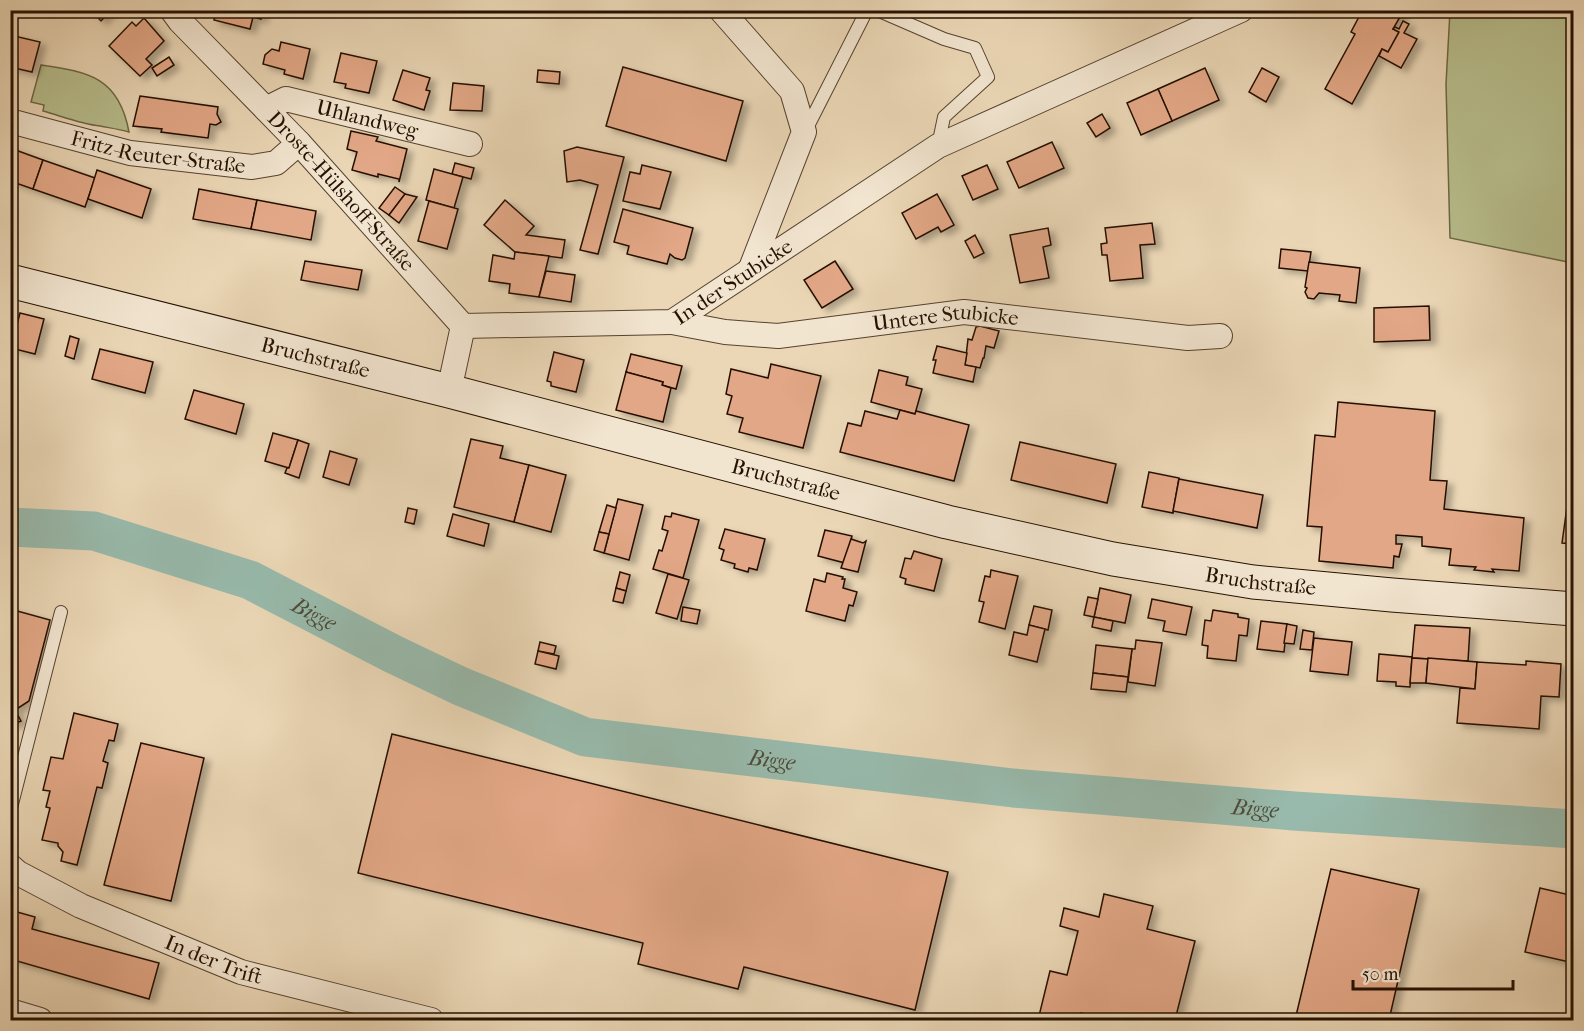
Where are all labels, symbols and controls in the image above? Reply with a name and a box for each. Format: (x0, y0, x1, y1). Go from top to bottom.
street label: Uhlandweg (314, 95, 421, 143)
street label: Droste-Hülshoff-Straße (263, 106, 420, 276)
street label: Fritz-Reuter-Straße (68, 126, 247, 178)
street label: In der Stubicke (669, 234, 797, 330)
street label: Untere Stubicke (871, 300, 1020, 336)
street label: Bruchstraße (259, 332, 372, 383)
street label: Bruchstraße (729, 454, 843, 505)
street label: Bruchstraße (1204, 562, 1317, 600)
water label: Bigge (286, 591, 342, 637)
water label: Bigge (746, 744, 798, 776)
water label: Bigge (1230, 794, 1281, 824)
street label: In der Trift (161, 930, 265, 989)
scale bar (1353, 953, 1514, 991)
text: 50 m (1362, 964, 1399, 985)

